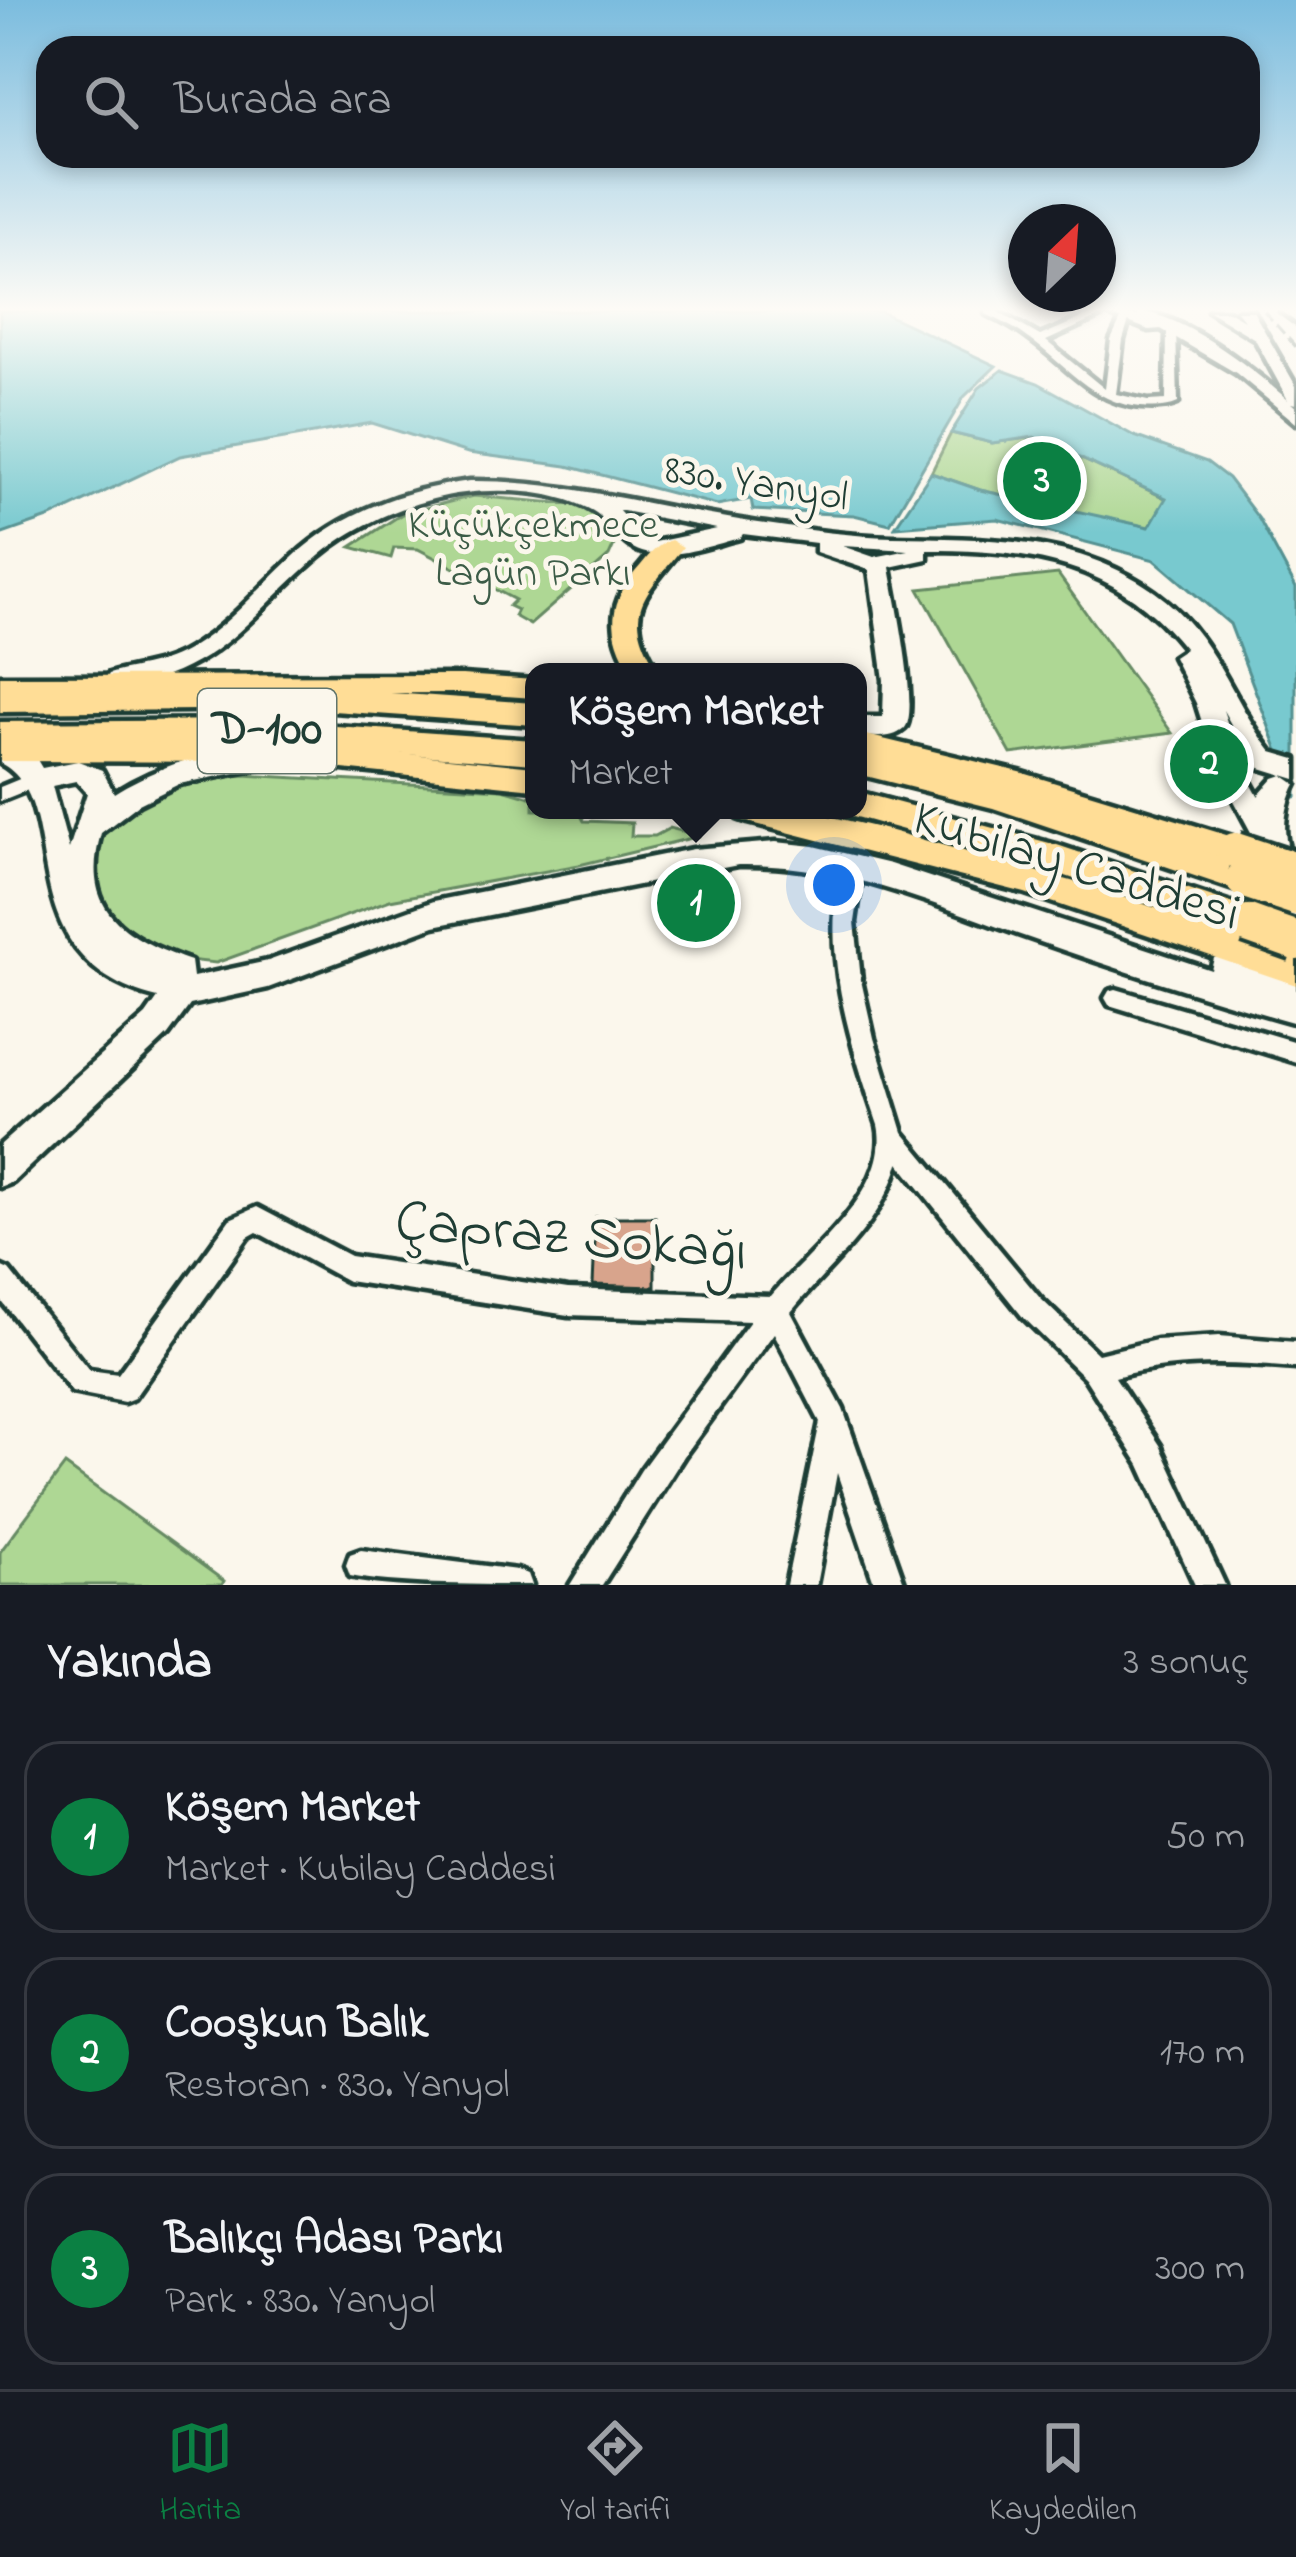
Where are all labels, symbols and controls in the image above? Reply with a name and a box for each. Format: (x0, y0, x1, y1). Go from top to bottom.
search box (36, 36, 1260, 168)
icon: search (78, 69, 144, 135)
text: Burada ara (174, 69, 392, 135)
north arrow (1008, 204, 1116, 312)
pin: 3 (1003, 436, 1081, 526)
street label: 830. Yanyol (660, 440, 852, 530)
park label: Küçükçekmece Lagün Parkı (408, 496, 658, 605)
popup (525, 663, 867, 819)
text: Köşem Market (568, 680, 824, 746)
road number: D-100 (198, 689, 336, 773)
pin: 2 (1170, 719, 1248, 809)
text: Market (568, 746, 673, 803)
street label: Kubilay Caddesi (903, 783, 1249, 953)
your location (804, 855, 864, 915)
pin: 1 (657, 858, 735, 948)
street label: Çapraz Sokağı (391, 1180, 751, 1298)
text: Yakında (48, 1626, 212, 1701)
text: 3 sonuç (1123, 1635, 1248, 1692)
text: Köşem Market (165, 1776, 420, 1842)
text: 1 (84, 1809, 96, 1866)
text: 50 m (1166, 1809, 1245, 1866)
text: Market · Kubilay Caddesi (165, 1842, 556, 1899)
text: Cooşkun Balık (165, 1992, 428, 2058)
text: 2 (80, 2025, 100, 2082)
text: 170 m (1160, 2025, 1245, 2082)
text: Restoran · 830. Yanyol (165, 2058, 509, 2115)
text: Balıkçı Adası Parkı (165, 2208, 503, 2274)
text: 3 (82, 2241, 98, 2298)
text: 300 m (1155, 2241, 1245, 2298)
text: Park · 830. Yanyol (165, 2274, 435, 2331)
tab: Harita (159, 2415, 241, 2535)
tab: Yol tarifi (560, 2415, 670, 2535)
tab: Kaydedilen (989, 2415, 1137, 2535)

